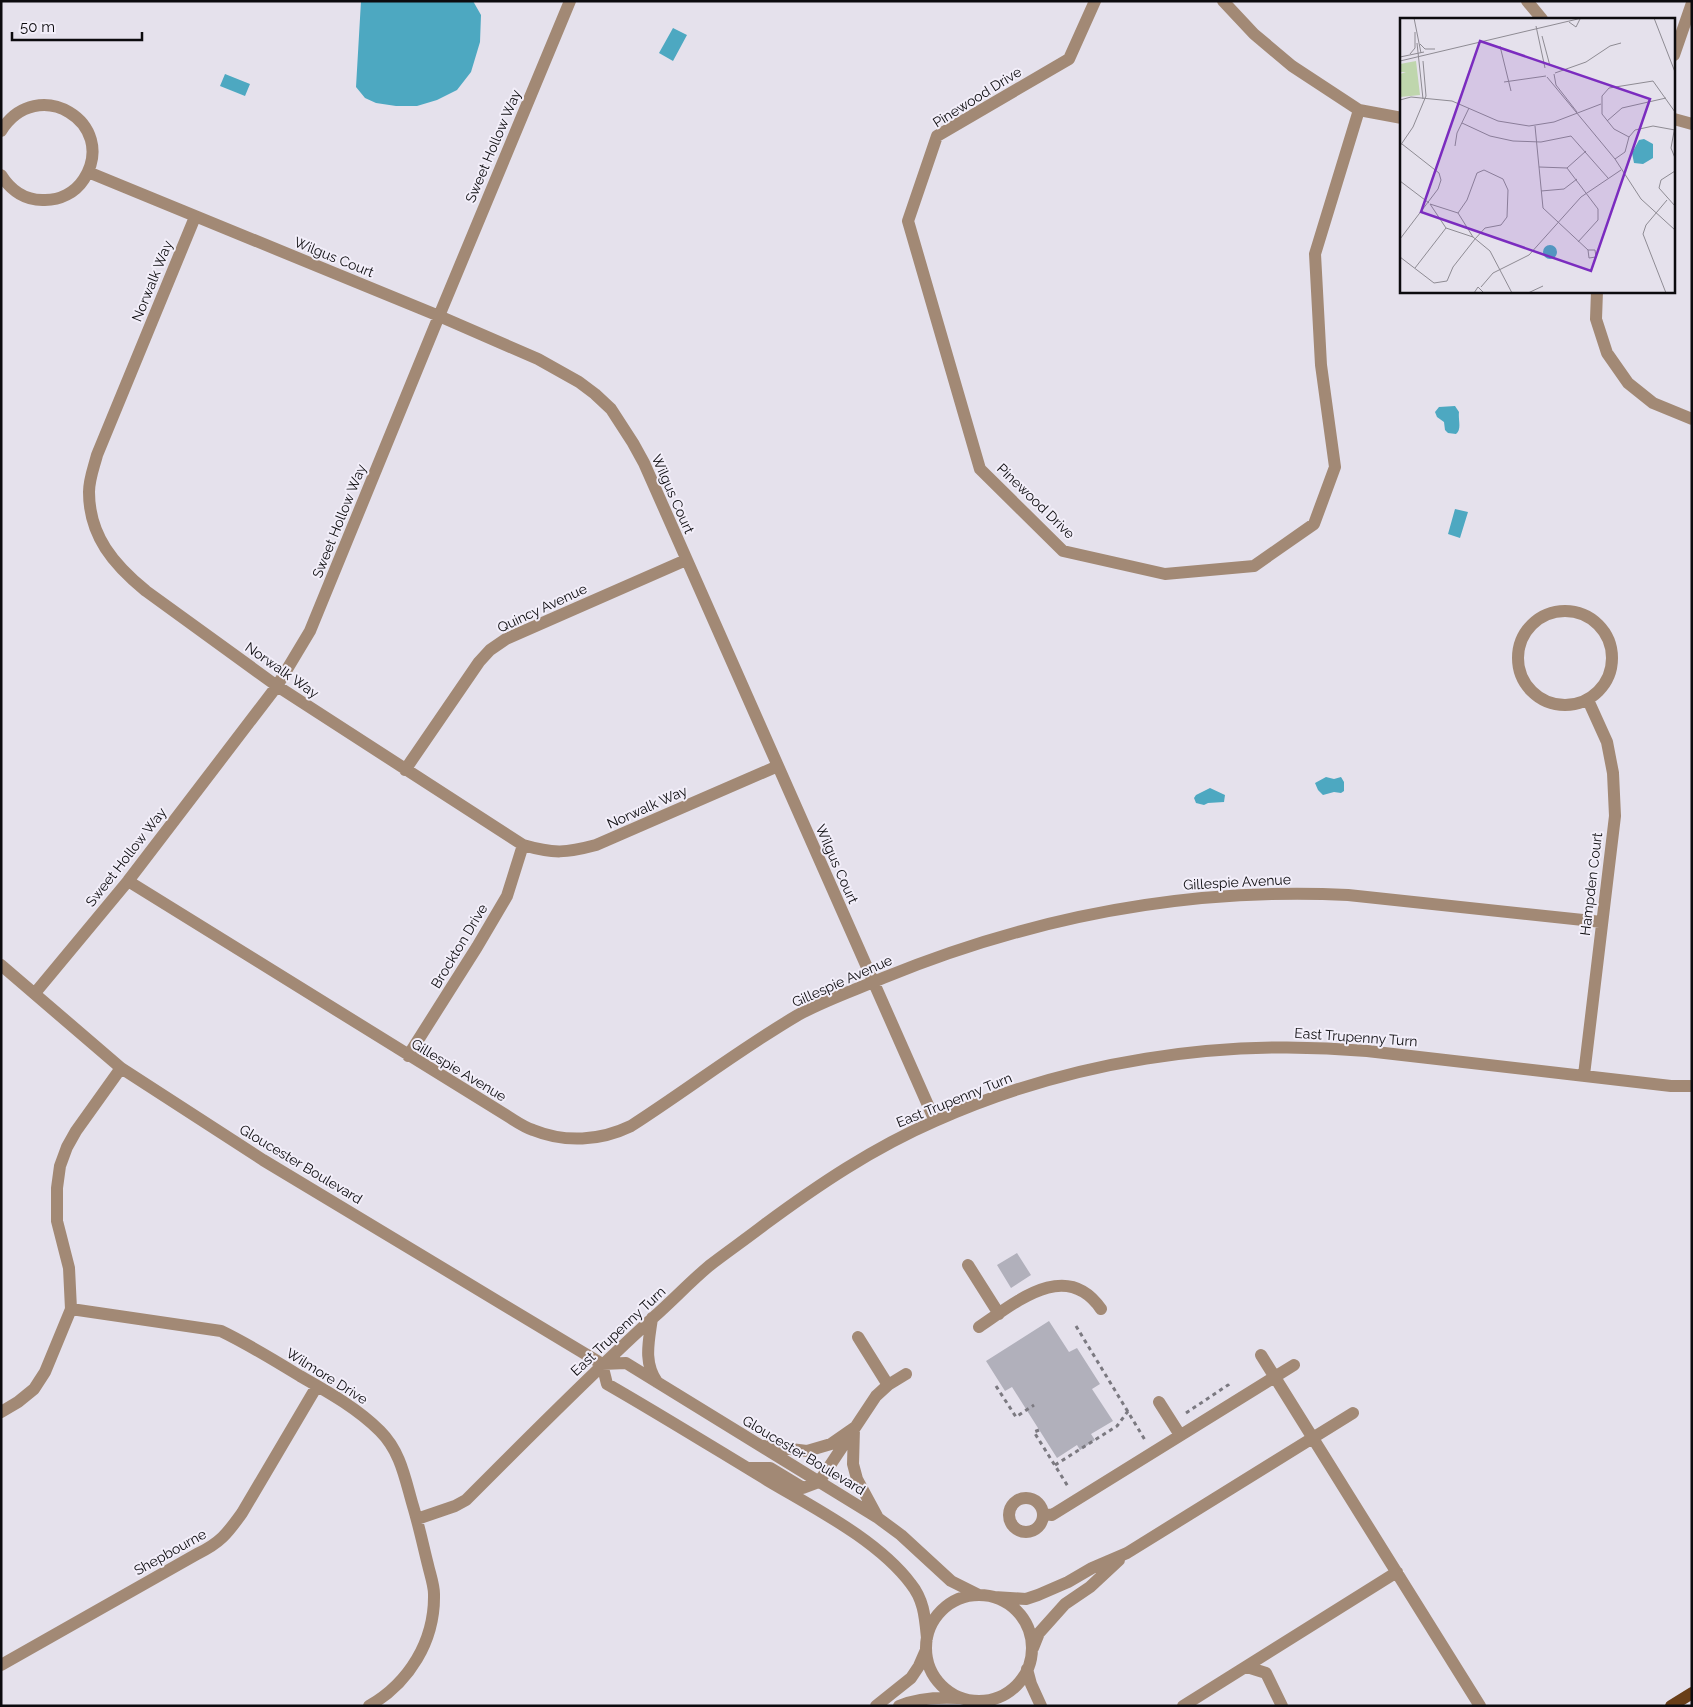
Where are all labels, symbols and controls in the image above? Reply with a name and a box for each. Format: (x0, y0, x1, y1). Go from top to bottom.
scale bar (12, 10, 142, 42)
text: 50 m (20, 18, 55, 36)
inset map (1400, 18, 1676, 292)
street label: Pinewood Drive (930, 63, 1024, 131)
street label: Sweet Hollow Way (462, 87, 524, 205)
street label: Wilgus Court (292, 234, 377, 280)
street label: Norwalk Way (128, 238, 176, 324)
street label: Wilgus Court (648, 452, 698, 536)
street label: Pinewood Drive (994, 460, 1078, 542)
street label: Sweet Hollow Way (309, 461, 369, 580)
street label: Quincy Avenue (495, 580, 589, 636)
street label: Norwalk Way (242, 639, 322, 701)
street label: Norwalk Way (604, 782, 690, 832)
street label: Sweet Hollow Way (82, 804, 170, 910)
street label: Wilgus Court (812, 822, 862, 906)
street label: Hampden Court (1577, 831, 1605, 937)
street label: Gillespie Avenue (1183, 871, 1291, 893)
street label: Brockton Drive (428, 901, 490, 991)
street label: Gillespie Avenue (789, 952, 895, 1010)
street label: East Trupenny Turn (1294, 1025, 1418, 1049)
street label: Gillespie Avenue (409, 1035, 509, 1105)
street label: East Trupenny Turn (894, 1069, 1014, 1131)
street label: Gloucester Boulevard (237, 1121, 365, 1207)
street label: East Trupenny Turn (567, 1283, 669, 1379)
street label: Wilmore Drive (283, 1345, 371, 1407)
street label: Gloucester Boulevard (740, 1412, 868, 1498)
street label: Shepbourne (131, 1526, 209, 1578)

